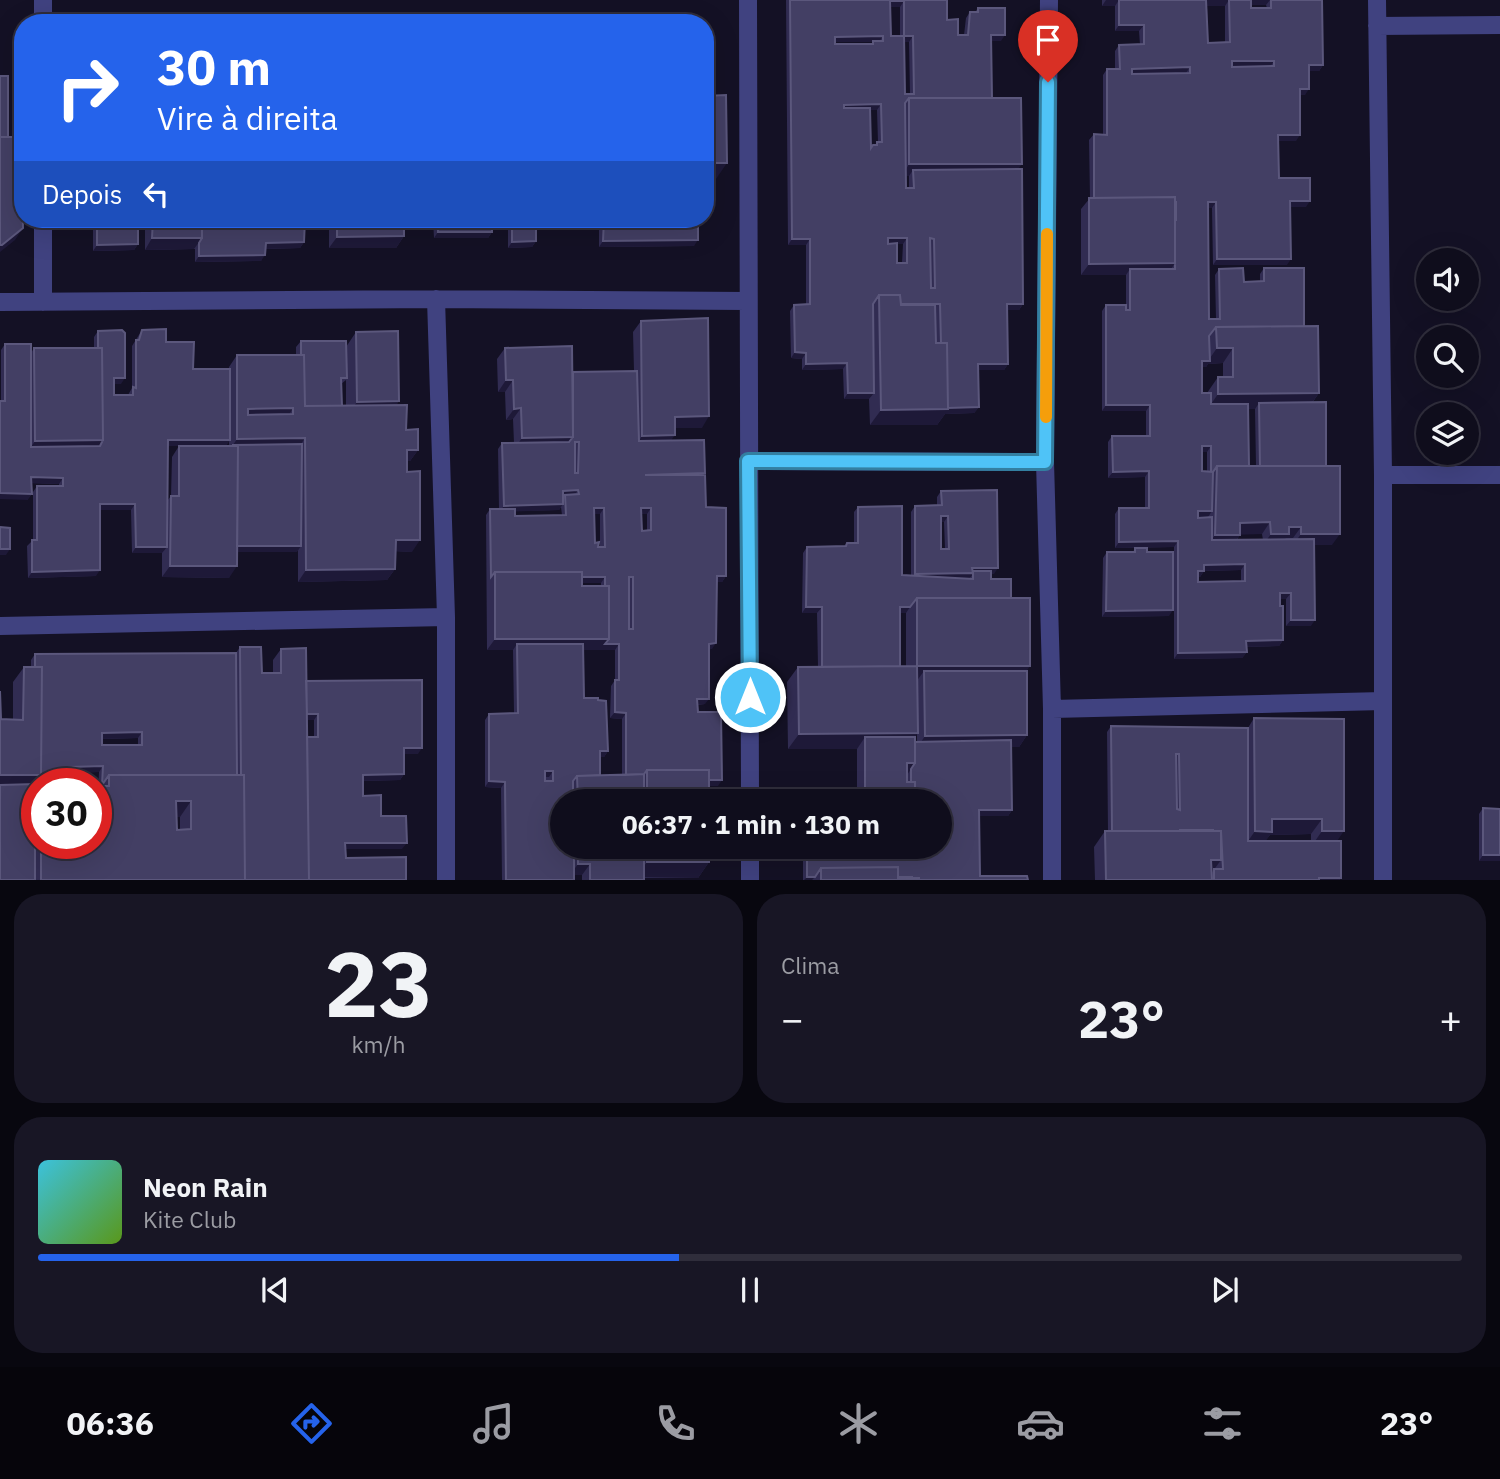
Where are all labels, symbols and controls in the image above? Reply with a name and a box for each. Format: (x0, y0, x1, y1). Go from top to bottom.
pin (1018, 10, 1078, 82)
icon: arrive (1029, 21, 1067, 59)
text: 30 m (157, 35, 271, 98)
icon: right (42, 42, 133, 133)
text: Vire à direita (157, 97, 338, 139)
icon: left (137, 175, 175, 213)
text: Depois (42, 177, 123, 211)
map controls (1416, 248, 1479, 465)
button: sound (1416, 248, 1479, 311)
button: search (1416, 325, 1479, 388)
button: layers (1416, 402, 1479, 465)
position arrow (713, 660, 787, 734)
speed limit sign: 30 (21, 768, 112, 859)
text: 06:37 · 1 min · 130 m (622, 807, 880, 841)
text: 23 (324, 924, 433, 1042)
text: Clima (781, 950, 840, 980)
text: 23° (1078, 985, 1165, 1052)
text: − (781, 994, 804, 1043)
text: + (1439, 994, 1462, 1043)
text: km/h (351, 1029, 406, 1059)
text: Neon Rain (143, 1170, 268, 1204)
text: Kite Club (143, 1204, 236, 1234)
icon: previous (256, 1271, 294, 1309)
icon: pause (731, 1271, 769, 1309)
icon: next (1206, 1271, 1244, 1309)
icon: directions (287, 1399, 336, 1448)
icon: music (469, 1399, 518, 1448)
icon: phone (651, 1399, 700, 1448)
icon: climate (834, 1399, 883, 1448)
icon: car (1016, 1399, 1065, 1448)
icon: filters (1198, 1399, 1247, 1448)
text: 06:36 (67, 1402, 154, 1444)
text: 23° (1380, 1402, 1433, 1444)

